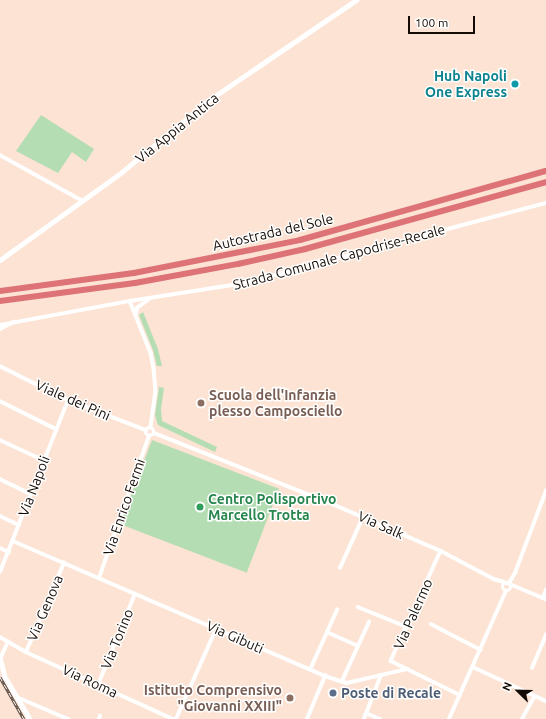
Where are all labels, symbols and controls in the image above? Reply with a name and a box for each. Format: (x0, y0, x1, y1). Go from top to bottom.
scale bar (410, 8, 477, 34)
text: 100 m (415, 16, 448, 29)
place label: Hub Napoli One Express (425, 68, 507, 100)
marker: Hub Napoli One Express (510, 79, 520, 89)
street label: Via Appia Antica (132, 89, 222, 167)
street label: Autostrada del Sole (211, 210, 335, 254)
street label: Strada Comunale Capodrise-Recale (231, 221, 447, 293)
street label: Viale dei Pini (33, 376, 113, 424)
place label: Scuola dell'Infanzia plesso Camposciello (209, 387, 343, 420)
marker: Scuola dell'Infanzia plesso Camposciello (196, 398, 206, 408)
street label: Via Napoli (15, 453, 53, 519)
street label: Via Enrico Fermi (100, 456, 148, 558)
place label: Centro Polisportivo Marcello Trotta (208, 491, 336, 524)
marker: Centro Polisportivo Marcello Trotta (195, 502, 205, 512)
street label: Via Salk (355, 507, 407, 543)
street label: Via Genova (24, 572, 66, 644)
street label: Via Palermo (390, 576, 436, 652)
street label: Via Torino (97, 606, 137, 672)
street label: Via Gibuti (204, 617, 266, 657)
street label: Via Roma (60, 661, 120, 701)
north arrow (498, 671, 538, 711)
text: N (500, 680, 514, 692)
place label: Istituto Comprensivo "Giovanni XXIII" (144, 682, 282, 714)
place label: Poste di Recale (341, 685, 441, 701)
marker: Poste di Recale (328, 688, 338, 698)
marker: Istituto Comprensivo "Giovanni XXIII" (285, 693, 295, 703)

